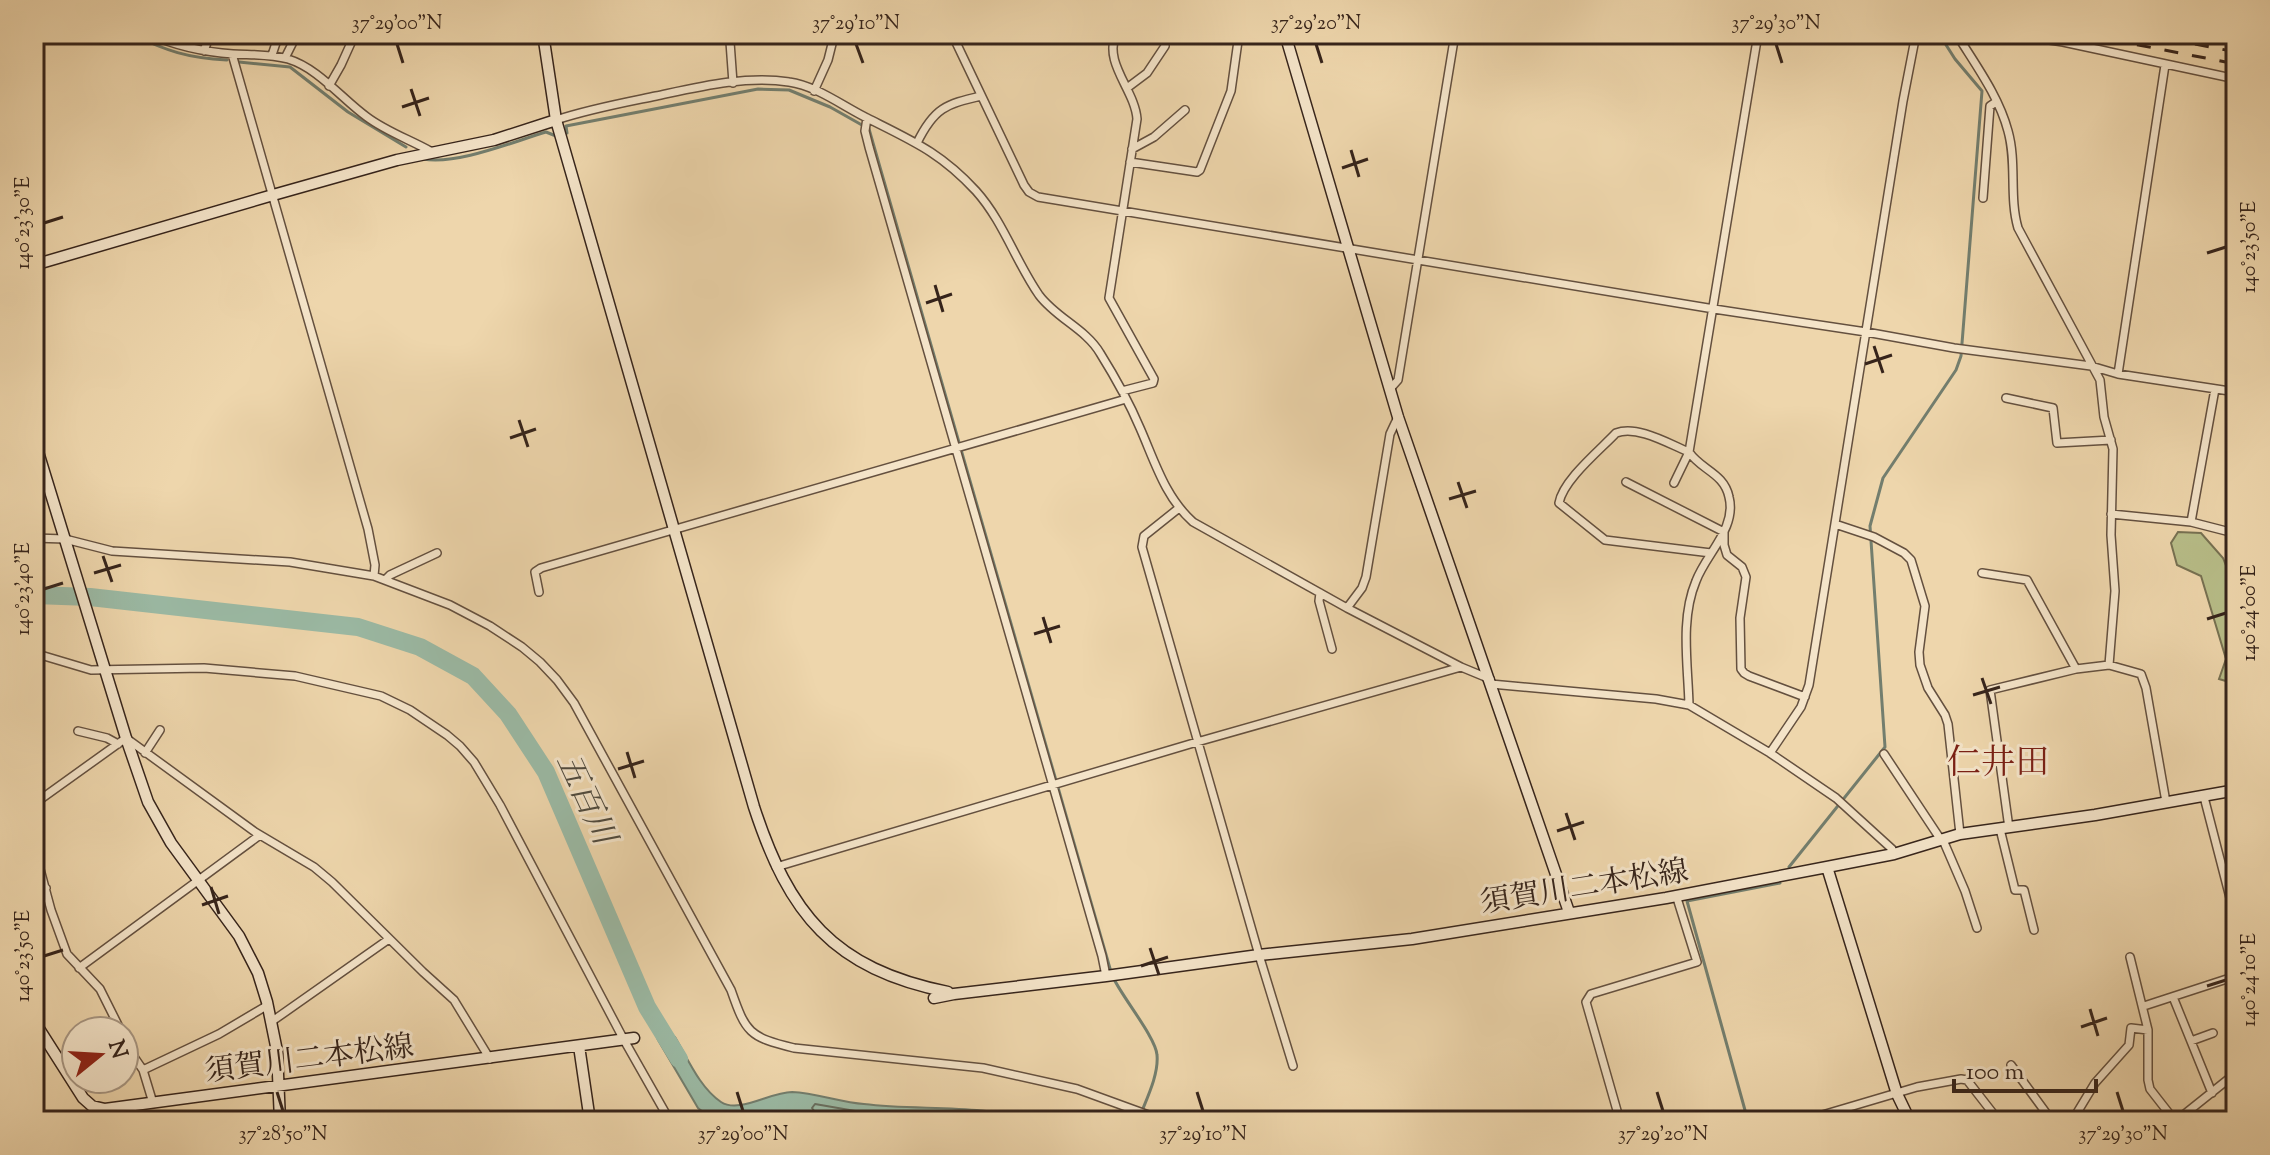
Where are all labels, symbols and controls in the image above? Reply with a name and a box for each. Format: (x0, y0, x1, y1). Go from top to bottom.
text: 37°29'00"N (352, 10, 442, 39)
text: 37°29'10"N (812, 10, 900, 39)
text: 37°29'20"N (1271, 10, 1361, 39)
text: 37°29'30"N (1731, 10, 1821, 39)
text: 140°23'30"E (10, 177, 39, 269)
text: 140°23'50"E (2236, 201, 2265, 293)
text: 140°23'40"E (10, 543, 39, 636)
text: 140°24'00"E (2236, 565, 2265, 661)
district label: 仁井田 (1947, 740, 2049, 789)
water label: 五百川 (543, 746, 627, 855)
street label: 須賀川二本松線 (1477, 851, 1691, 926)
text: 140°23'50"E (10, 910, 39, 1002)
text: 140°24'10"E (2236, 933, 2265, 1027)
north arrow (60, 1015, 140, 1095)
street label: 須賀川二本松線 (202, 1026, 416, 1095)
text: N (98, 1036, 134, 1063)
scale bar (1954, 1043, 2096, 1093)
text: 100 m (1966, 1056, 2024, 1090)
text: 37°28'50"N (238, 1121, 328, 1150)
text: 37°29'00"N (698, 1121, 788, 1150)
text: 37°29'10"N (1159, 1121, 1247, 1150)
text: 37°29'20"N (1618, 1121, 1708, 1150)
text: 37°29'30"N (2078, 1121, 2168, 1150)

